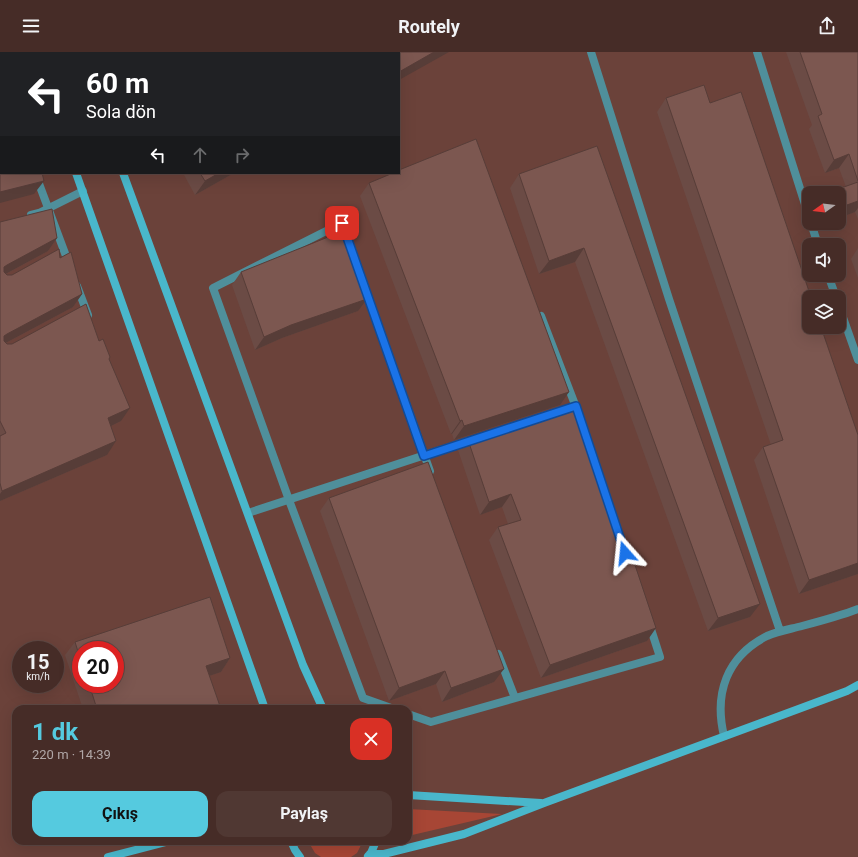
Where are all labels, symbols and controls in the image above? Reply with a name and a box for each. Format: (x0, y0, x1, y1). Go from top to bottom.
icon: menu (20, 15, 42, 37)
icon: share (816, 15, 838, 37)
text: Routely (398, 16, 460, 37)
text: 60 m (86, 67, 149, 100)
icon: left (20, 68, 72, 120)
text: Sola dön (86, 101, 156, 122)
icon: left (147, 144, 169, 166)
icon: ahead (189, 144, 211, 166)
icon: right (231, 144, 253, 166)
north arrow (802, 186, 846, 230)
map controls (802, 186, 846, 334)
pin (325, 206, 359, 240)
icon: arrive (331, 212, 353, 234)
button: sound (802, 238, 846, 282)
button: layers (802, 290, 846, 334)
position arrow (604, 532, 646, 574)
speed limit sign: 20 (72, 641, 124, 693)
text: 15 (27, 650, 49, 674)
text: km/h (26, 671, 50, 682)
text: 1 dk (32, 718, 78, 746)
button: close (350, 718, 392, 760)
text: 220 m · 14:39 (32, 747, 111, 762)
button: Çıkış (32, 791, 208, 837)
button: Paylaş (216, 791, 392, 837)

